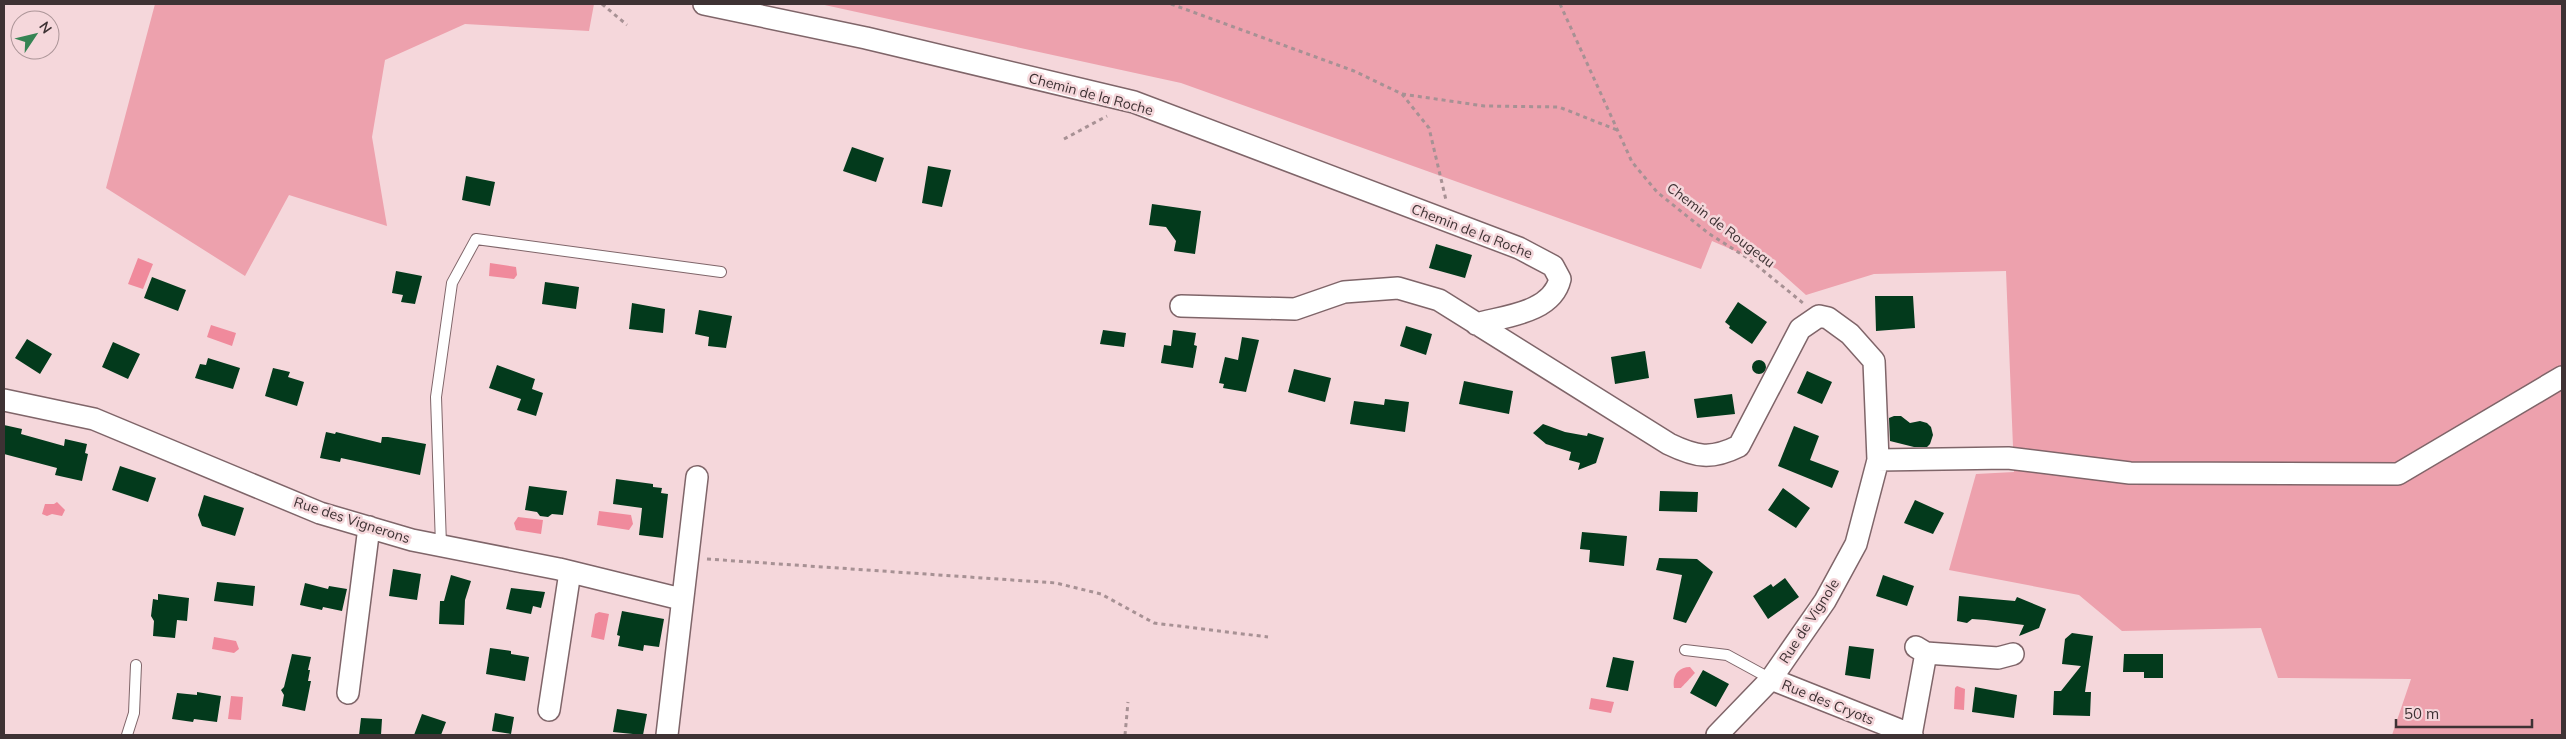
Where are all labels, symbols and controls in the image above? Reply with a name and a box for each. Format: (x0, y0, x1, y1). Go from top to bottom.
north arrow (10, 10, 60, 60)
text: N (35, 18, 56, 37)
street label: Chemin de la Roche (1027, 69, 1155, 119)
street label: Chemin de Rougeau (1663, 178, 1779, 272)
street label: Chemin de la Roche (1409, 200, 1535, 262)
street label: Rue des Vignerons (292, 493, 412, 547)
street label: Rue de Vignole (1775, 575, 1843, 667)
street label: Rue des Cryots (1779, 675, 1877, 729)
scale bar (2396, 696, 2532, 728)
text: 50 m (2404, 704, 2439, 723)

